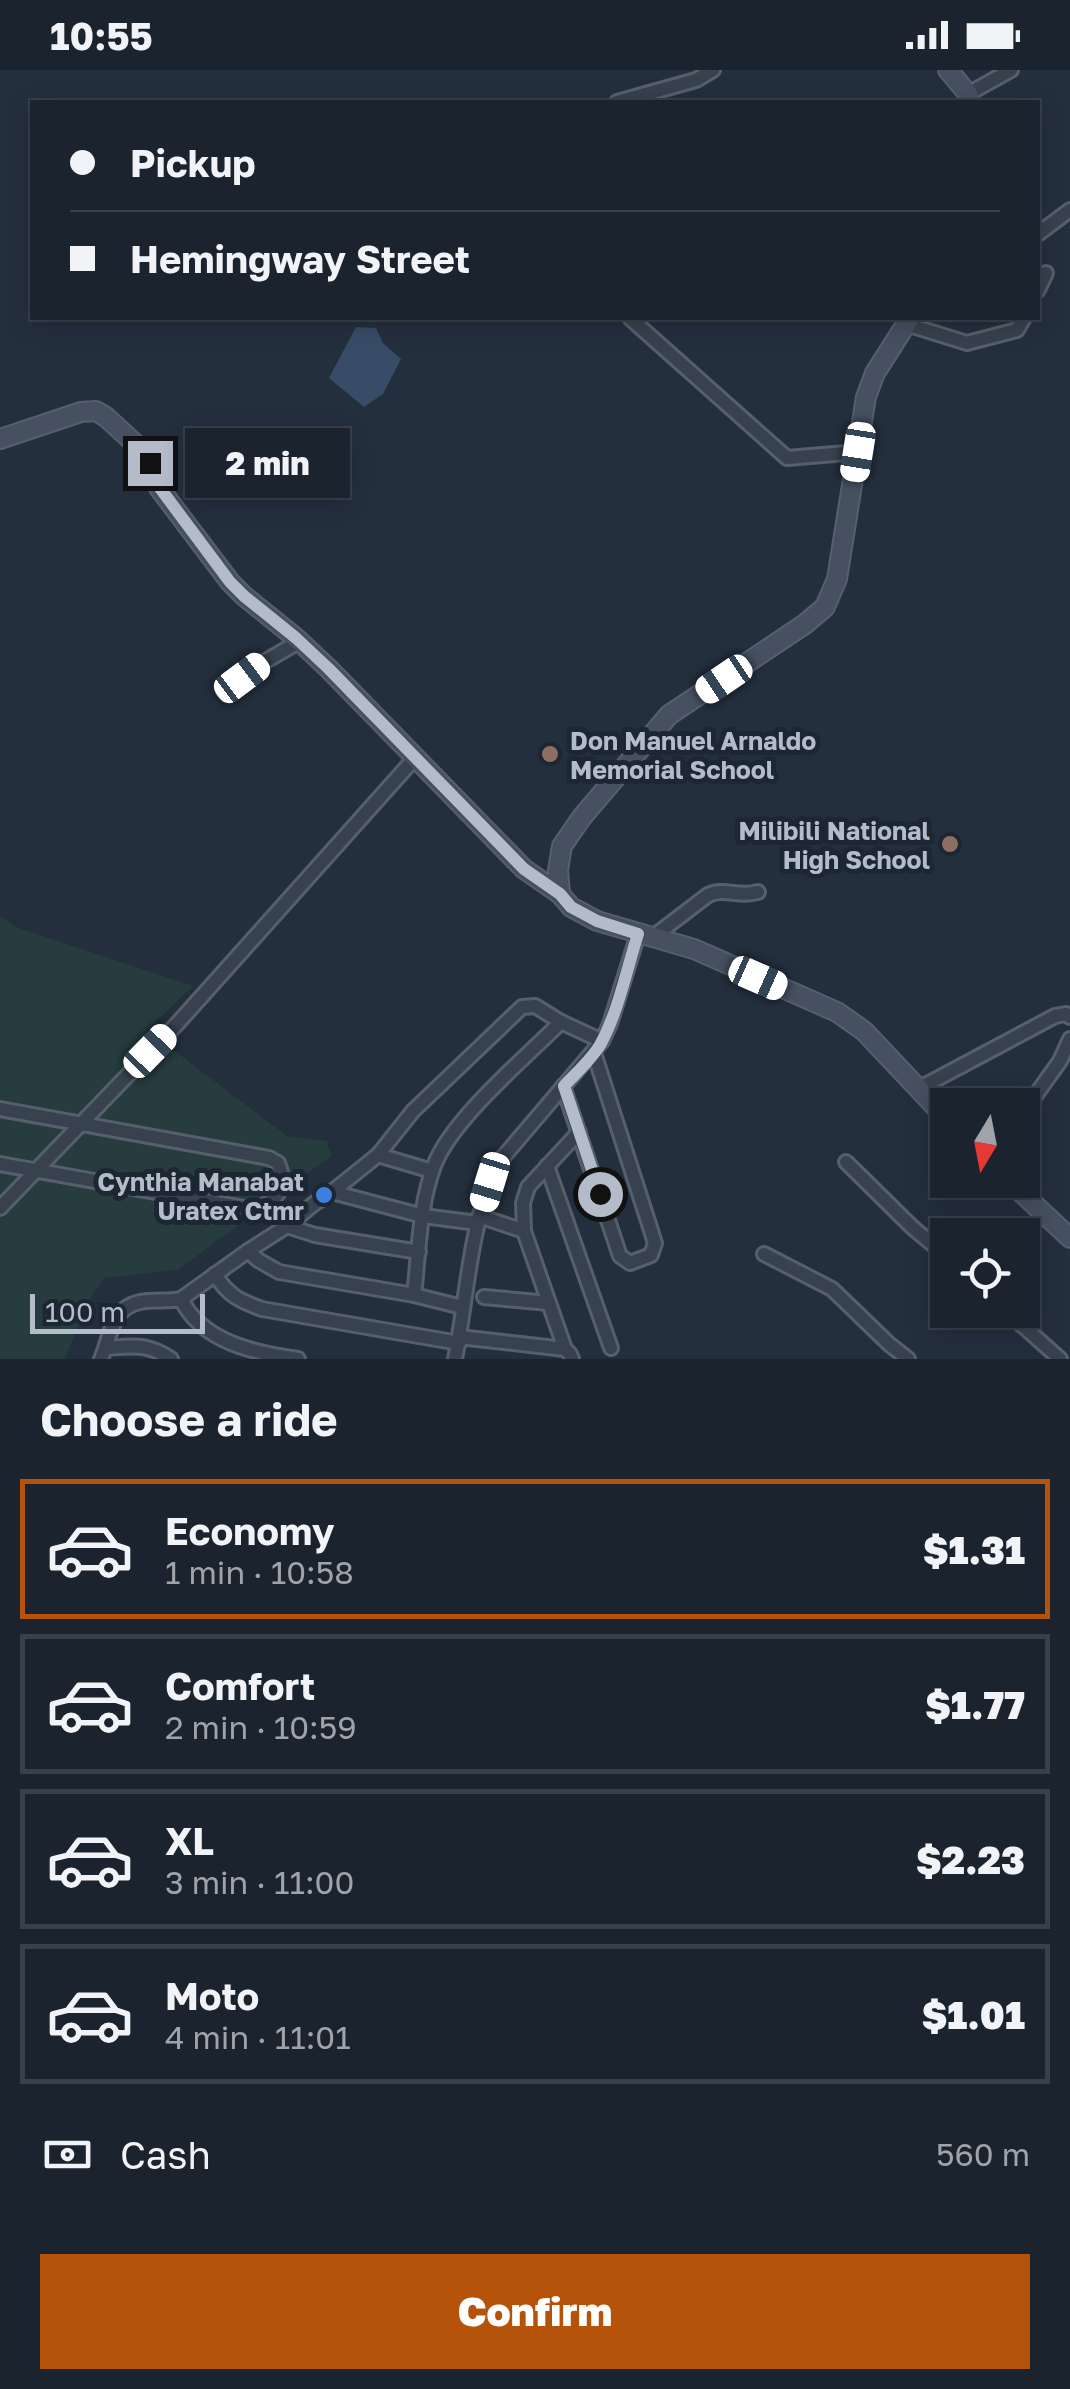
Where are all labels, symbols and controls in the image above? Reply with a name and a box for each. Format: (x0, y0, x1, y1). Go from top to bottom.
text: 10:55 (50, 13, 153, 58)
text: Pickup (130, 140, 256, 185)
text: Hemingway Street (130, 236, 470, 281)
car (838, 420, 878, 484)
callout: 2 min (185, 428, 350, 498)
route end (128, 441, 173, 486)
text: 2 min (225, 444, 310, 482)
car (209, 648, 275, 708)
car (691, 650, 757, 708)
place label: Don Manuel Arnaldo Memorial School (570, 725, 816, 785)
marker: Don Manuel Arnaldo Memorial School (539, 743, 561, 765)
place label: Milibili National High School (739, 815, 930, 875)
marker: Milibili National High School (939, 833, 961, 855)
car (724, 952, 792, 1004)
car (118, 1019, 182, 1083)
north arrow (930, 1088, 1040, 1198)
map controls (930, 1088, 1040, 1328)
car (467, 1149, 513, 1215)
place label: Cynthia Manabat Uratex Ctmr (97, 1166, 304, 1226)
route start (578, 1172, 623, 1217)
marker: Cynthia Manabat Uratex Ctmr (313, 1184, 335, 1206)
button: locate (930, 1218, 1040, 1328)
scale bar (30, 1289, 205, 1334)
text: 100 m (45, 1295, 125, 1328)
text: Choose a ride (40, 1392, 338, 1446)
icon: car (45, 1504, 135, 1594)
text: Economy (165, 1508, 334, 1553)
text: $1.31 (923, 1527, 1025, 1572)
text: 1 min · 10:58 (165, 1553, 354, 1591)
icon: car (45, 1659, 135, 1749)
text: Comfort (165, 1663, 315, 1708)
text: $1.77 (925, 1682, 1025, 1727)
text: 2 min · 10:59 (165, 1708, 357, 1746)
icon: car (45, 1814, 135, 1904)
text: XL (165, 1818, 214, 1863)
text: $2.23 (916, 1837, 1025, 1882)
text: 3 min · 11:00 (165, 1863, 354, 1901)
icon: car (45, 1969, 135, 2059)
text: Moto (165, 1973, 259, 2018)
text: $1.01 (922, 1992, 1025, 2037)
text: 4 min · 11:01 (165, 2018, 351, 2056)
icon: cash (40, 2127, 95, 2182)
text: Cash (120, 2132, 211, 2177)
text: 560 m (936, 2135, 1030, 2173)
button: Confirm (40, 2254, 1030, 2369)

